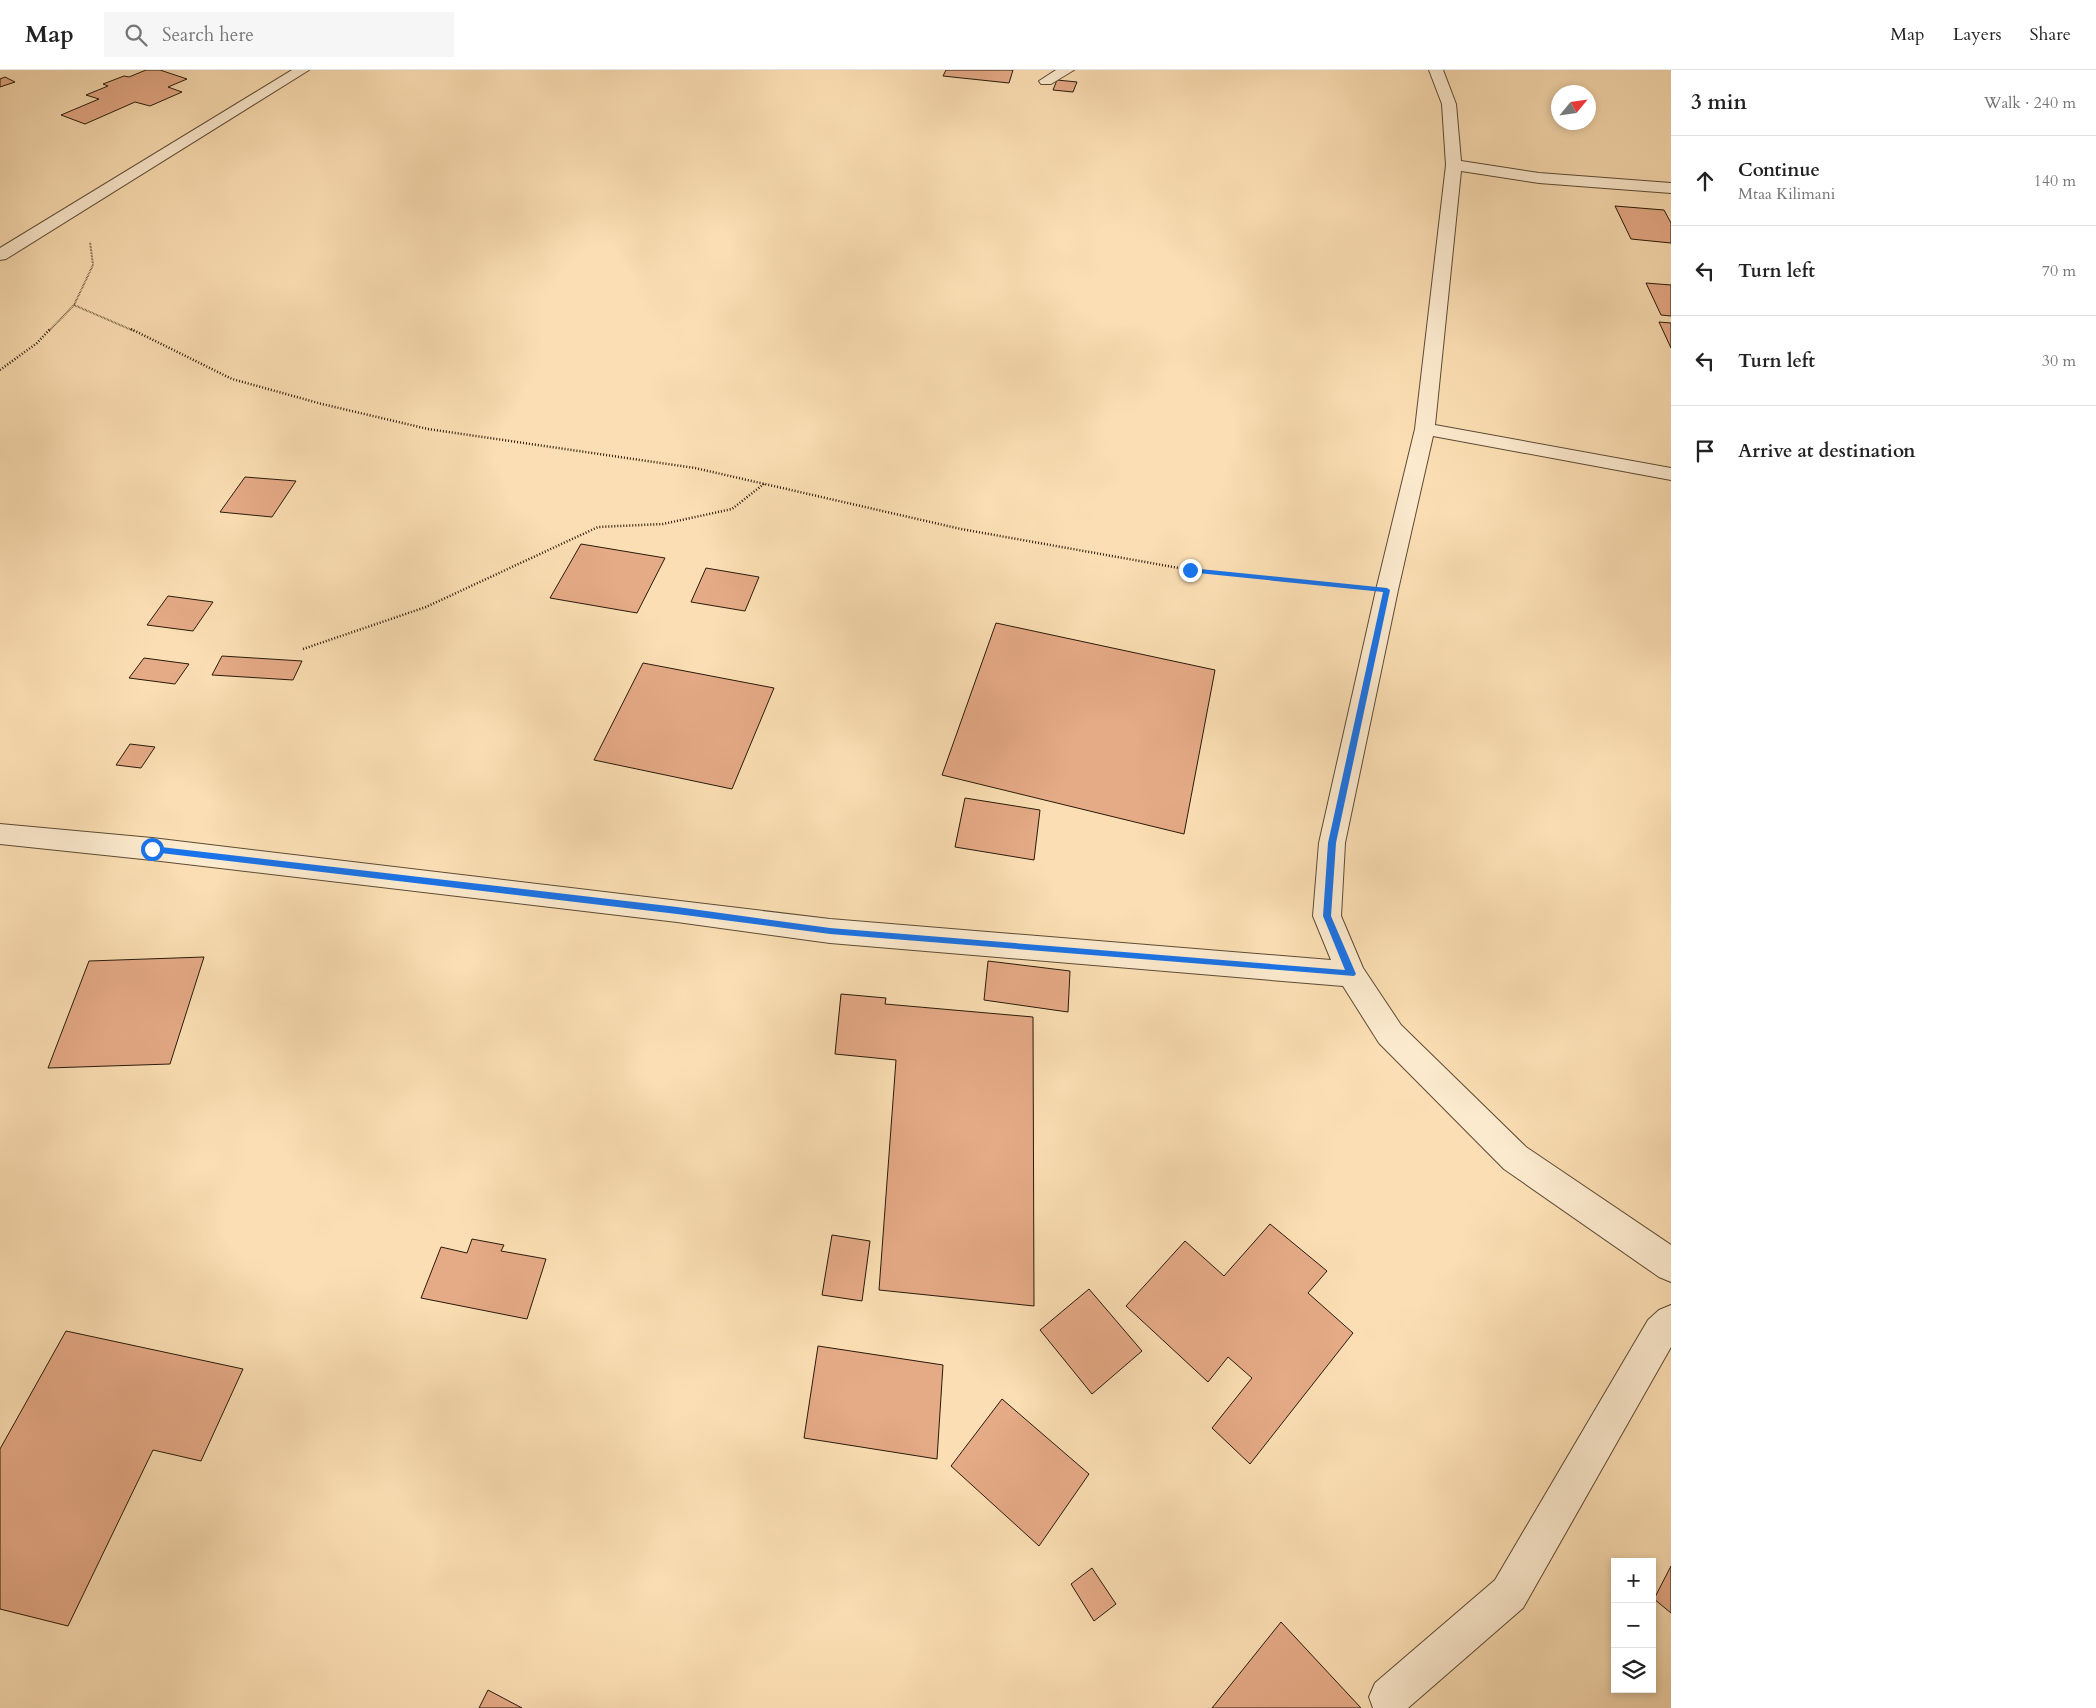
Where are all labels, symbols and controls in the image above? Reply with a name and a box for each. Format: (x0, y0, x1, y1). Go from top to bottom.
search box (104, 12, 454, 57)
text: Map (25, 18, 74, 51)
icon: search (122, 21, 150, 49)
text: Search here (162, 22, 254, 48)
text: Map (1890, 22, 1925, 47)
text: Layers (1953, 22, 2002, 47)
text: Share (2030, 22, 2071, 47)
north arrow (1551, 85, 1596, 130)
text: 3 min (1691, 88, 1747, 117)
text: Walk · 240 m (1984, 92, 2076, 114)
text: Continue (1738, 157, 1820, 183)
icon: ahead (1691, 167, 1719, 195)
text: 140 m (2034, 170, 2076, 192)
text: Mtaa Kilimani (1738, 183, 1835, 205)
icon: left (1691, 257, 1719, 285)
text: Turn left (1738, 258, 1815, 284)
text: 70 m (2042, 260, 2076, 282)
icon: left (1691, 347, 1719, 375)
text: Turn left (1738, 348, 1815, 374)
text: 30 m (2042, 350, 2076, 372)
icon: arrive (1691, 437, 1719, 465)
text: Arrive at destination (1738, 438, 1915, 464)
route end (1179, 559, 1202, 582)
route start (141, 838, 164, 861)
map controls (1611, 1558, 1656, 1693)
button: + (1611, 1558, 1656, 1603)
button: − (1611, 1603, 1656, 1648)
button: layers (1611, 1648, 1656, 1693)

